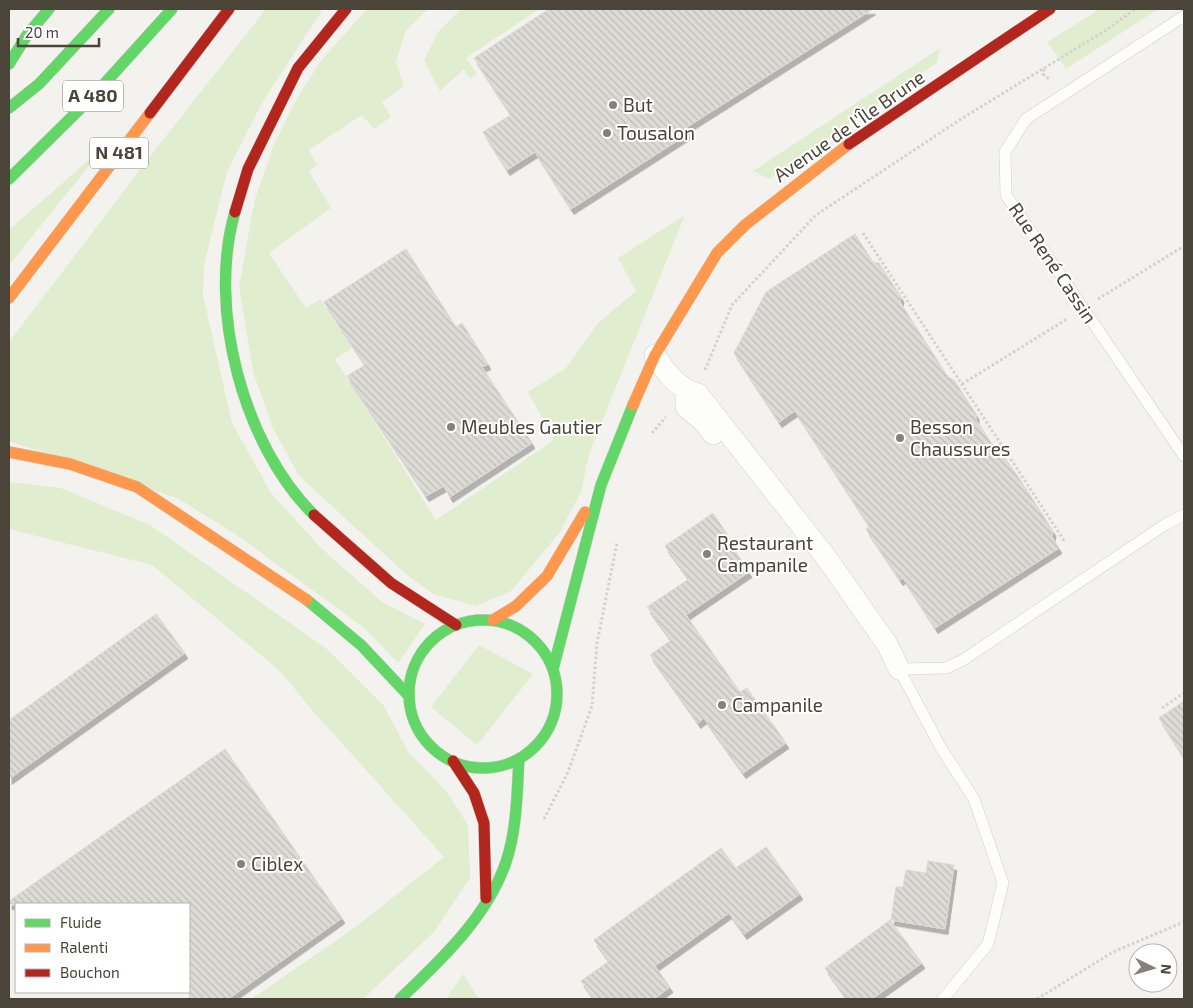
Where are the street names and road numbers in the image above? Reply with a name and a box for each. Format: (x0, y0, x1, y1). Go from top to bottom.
street label: Avenue de l'Île Brune (769, 65, 929, 186)
road number: A 480 (63, 80, 123, 112)
road number: N 481 (90, 138, 148, 168)
street label: Rue René Cassin (1005, 198, 1102, 327)

